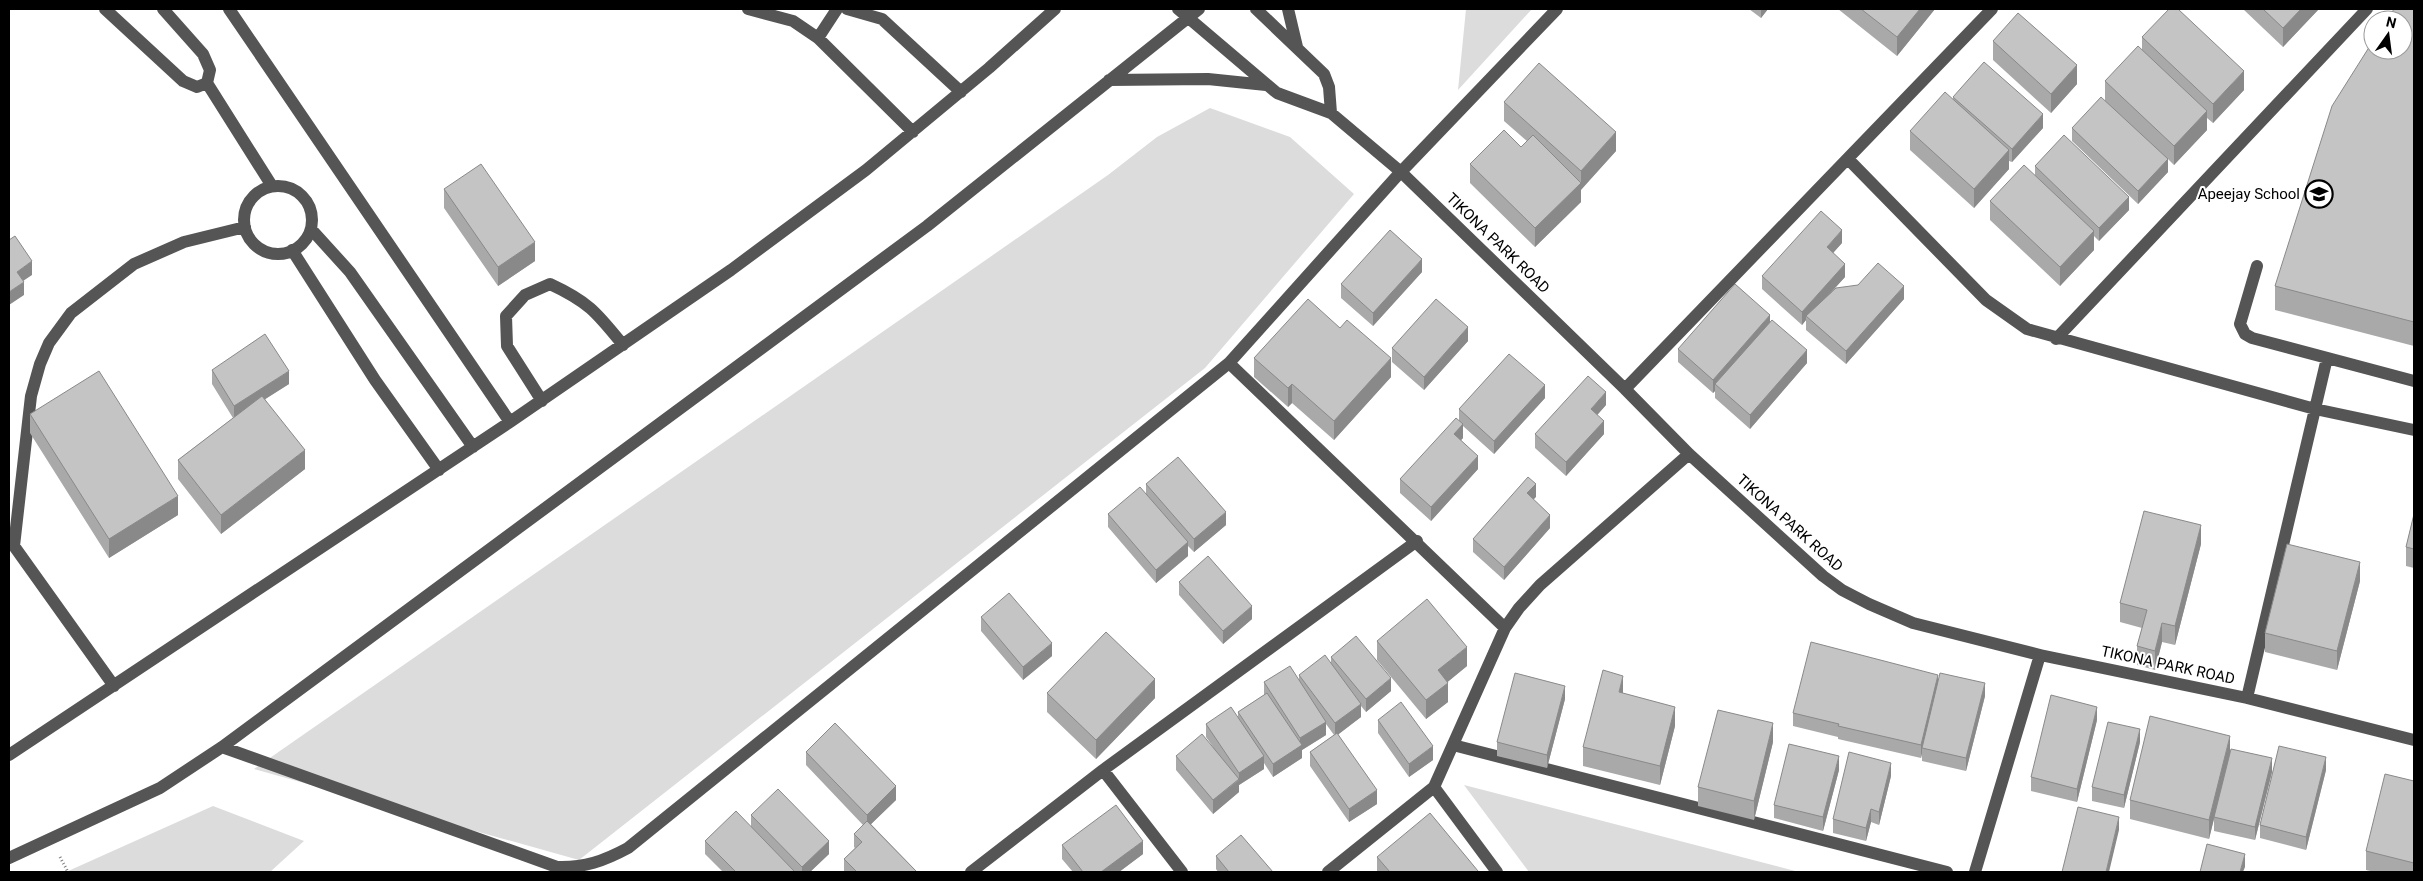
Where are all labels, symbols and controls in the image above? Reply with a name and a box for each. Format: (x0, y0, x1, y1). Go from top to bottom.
north arrow (2363, 10, 2413, 60)
text: N (2384, 13, 2398, 31)
school or university icon: Apeejay School (2304, 179, 2334, 209)
place label: Apeejay School (2198, 185, 2300, 203)
street label: TIKONA PARK ROAD (1443, 189, 1553, 297)
street label: TIKONA PARK ROAD (1733, 471, 1847, 575)
street label: TIKONA PARK ROAD (2099, 642, 2237, 688)

